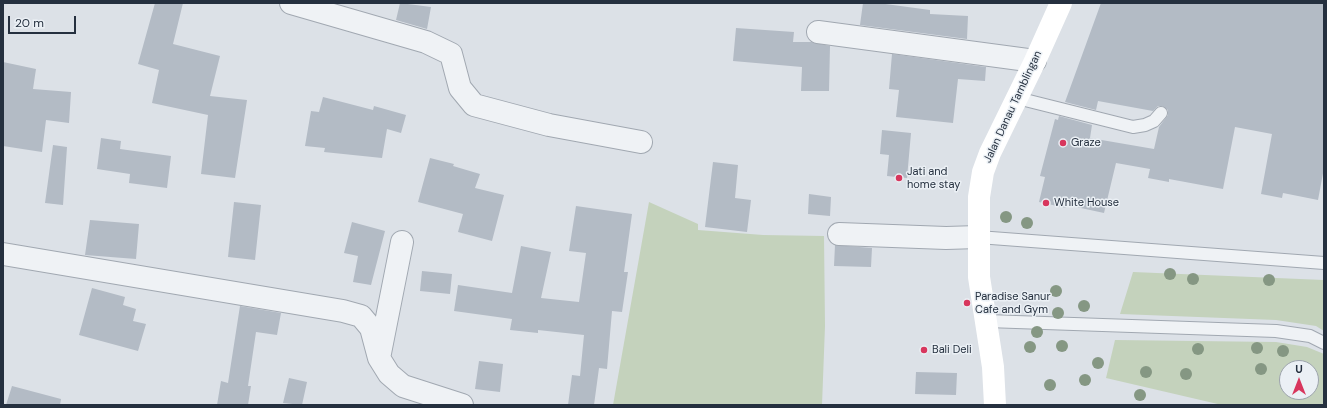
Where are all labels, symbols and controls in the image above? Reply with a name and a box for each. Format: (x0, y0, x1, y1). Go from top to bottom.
scale bar (10, 8, 78, 34)
text: 20 m (15, 15, 44, 31)
street label: Jalan Danau Tamblingan (981, 49, 1045, 165)
place label: Graze (1071, 136, 1101, 150)
marker: Graze (1058, 138, 1068, 148)
place label: Jati and home stay (907, 165, 960, 191)
marker: Jati and home stay (894, 173, 904, 183)
place label: White House (1054, 196, 1119, 210)
marker: White House (1041, 198, 1051, 208)
place label: Paradise Sanur Cafe and Gym (975, 290, 1050, 316)
marker: Paradise Sanur Cafe and Gym (962, 298, 972, 308)
place label: Bali Deli (932, 343, 972, 357)
marker: Bali Deli (919, 345, 929, 355)
north arrow (1279, 360, 1319, 400)
text: U (1295, 362, 1303, 376)

